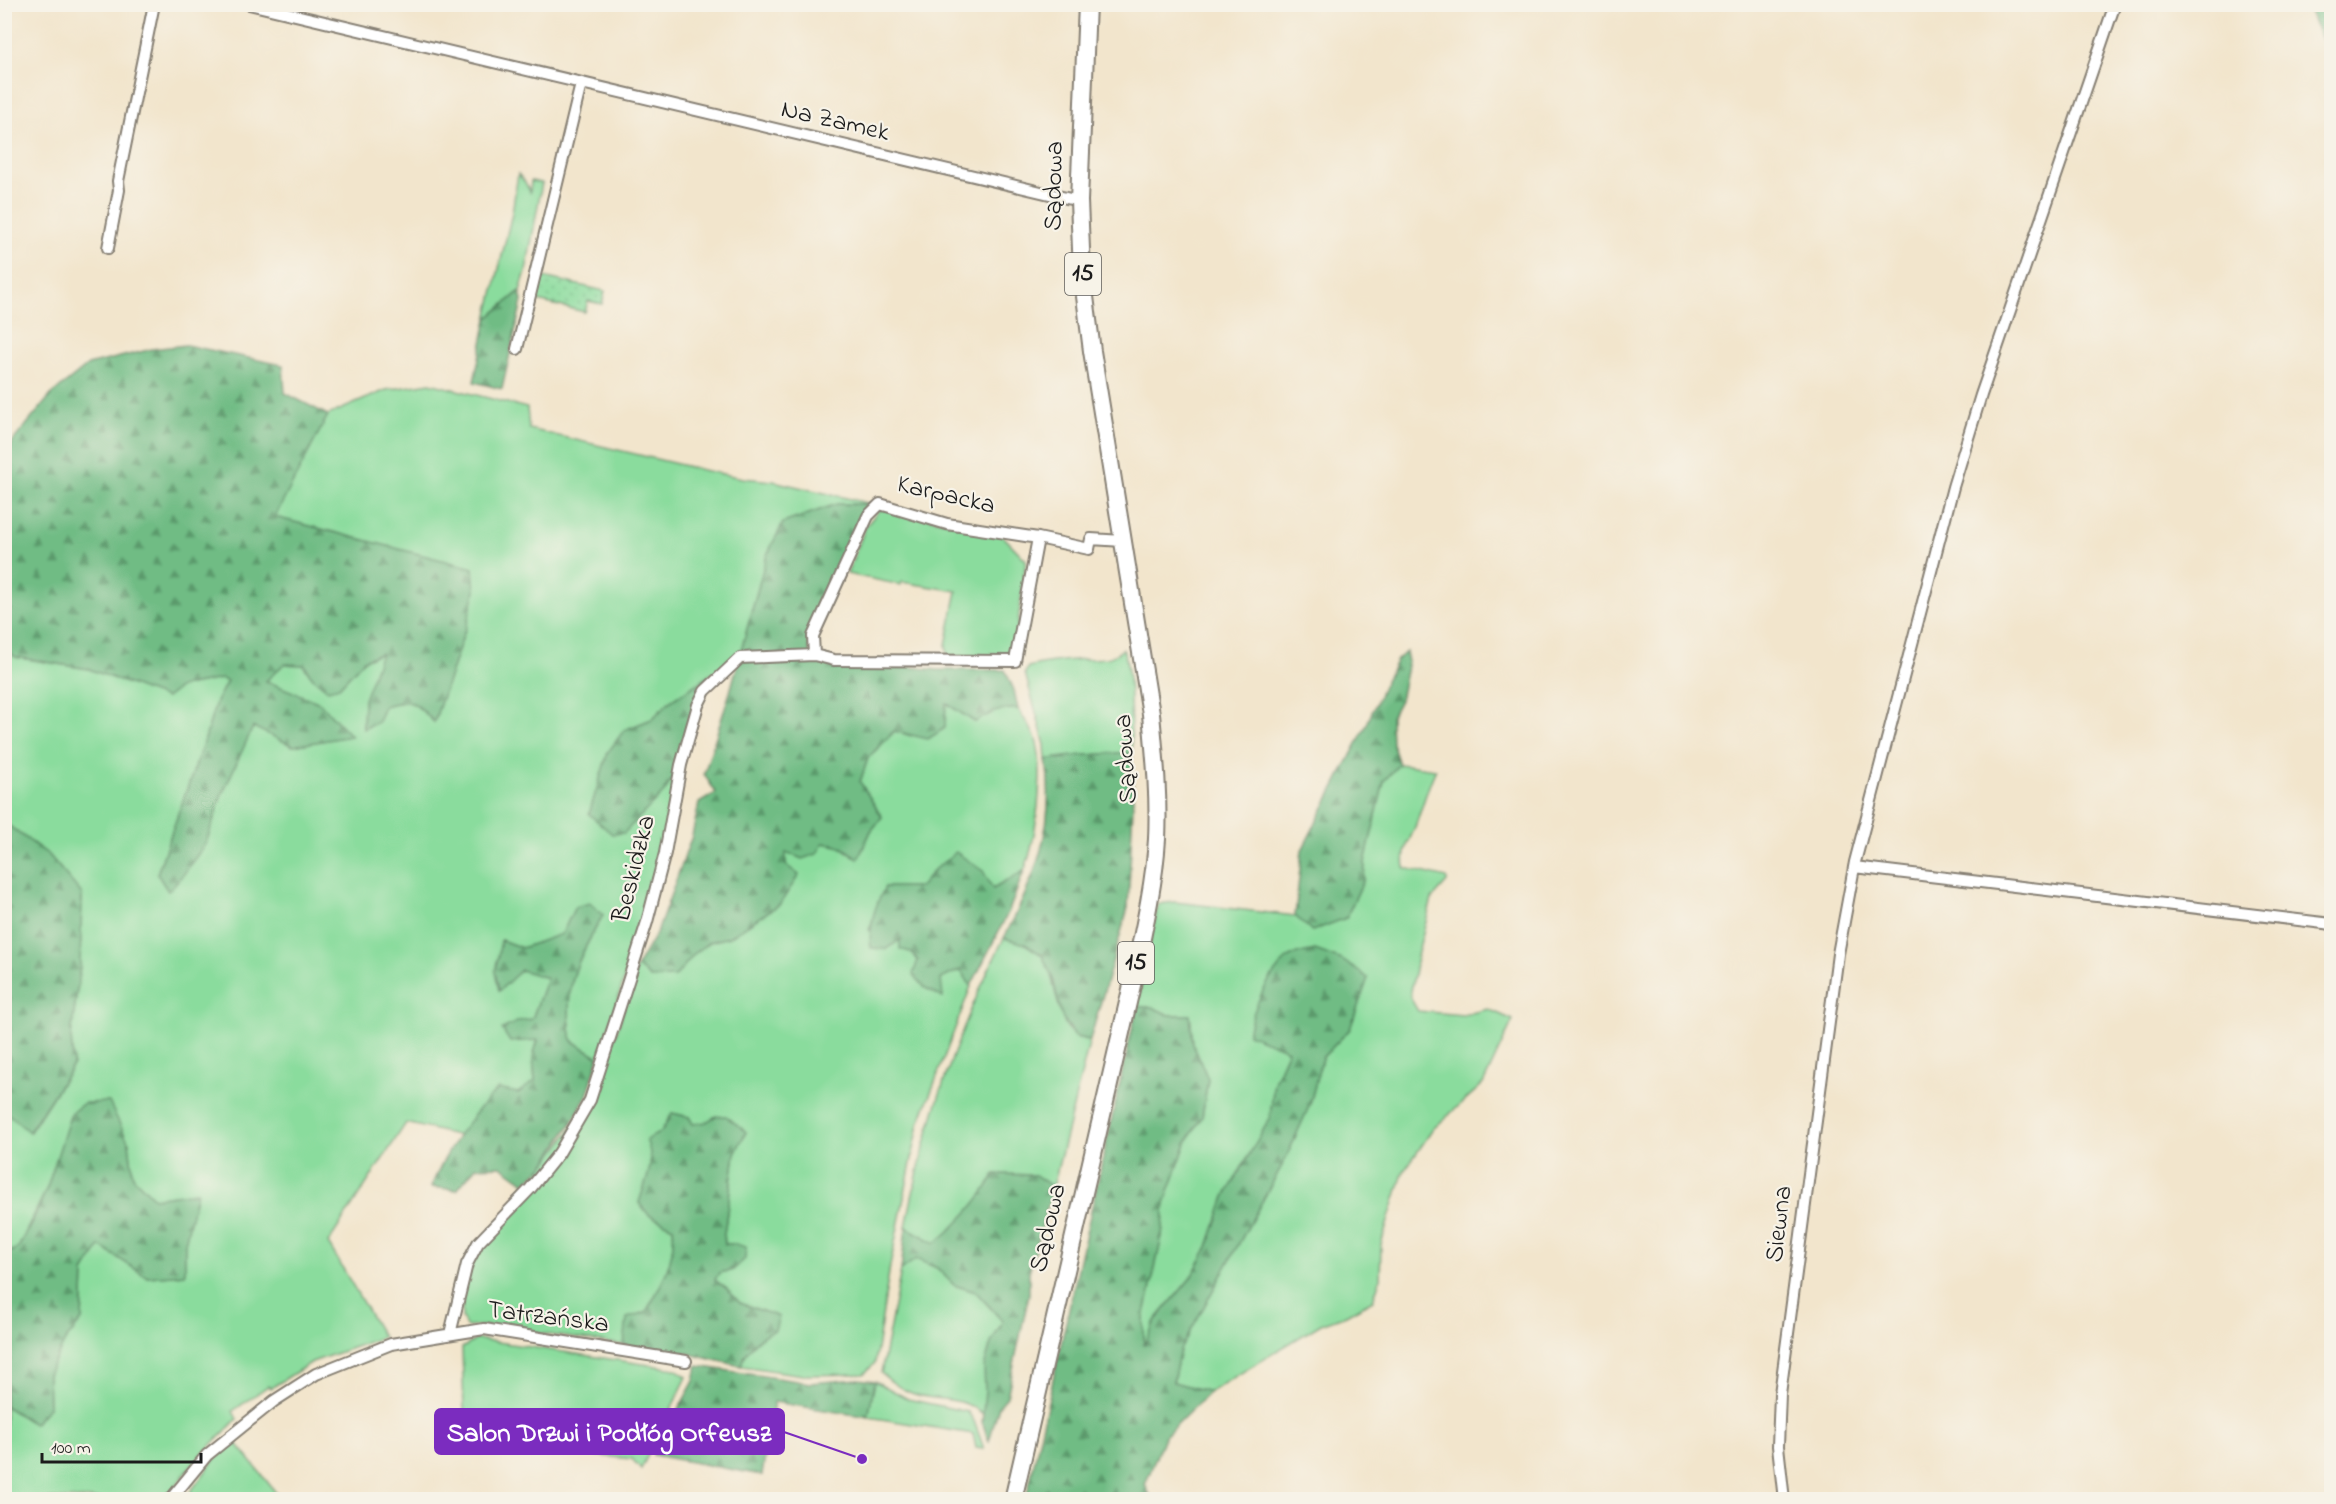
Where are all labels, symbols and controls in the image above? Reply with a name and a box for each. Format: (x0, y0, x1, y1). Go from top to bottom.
street label: Na Zamek (777, 91, 894, 153)
street label: Sądowa (1035, 141, 1075, 231)
road number: 15 (1065, 253, 1101, 295)
street label: Karpacka (893, 466, 999, 526)
street label: Sądowa (1105, 713, 1149, 805)
street label: Beskidzka (603, 811, 667, 928)
road number: 15 (1118, 942, 1154, 984)
street label: Sądowa (1020, 1180, 1078, 1276)
street label: Siewna (1756, 1184, 1804, 1264)
street label: Tatrzańska (485, 1292, 611, 1344)
callout: Salon Drzwi i Podłóg Orfeusz (435, 1409, 784, 1454)
text: Salon Drzwi i Podłóg Orfeusz (447, 1415, 772, 1455)
scale bar (42, 1426, 201, 1464)
text: 100 m (51, 1436, 91, 1462)

